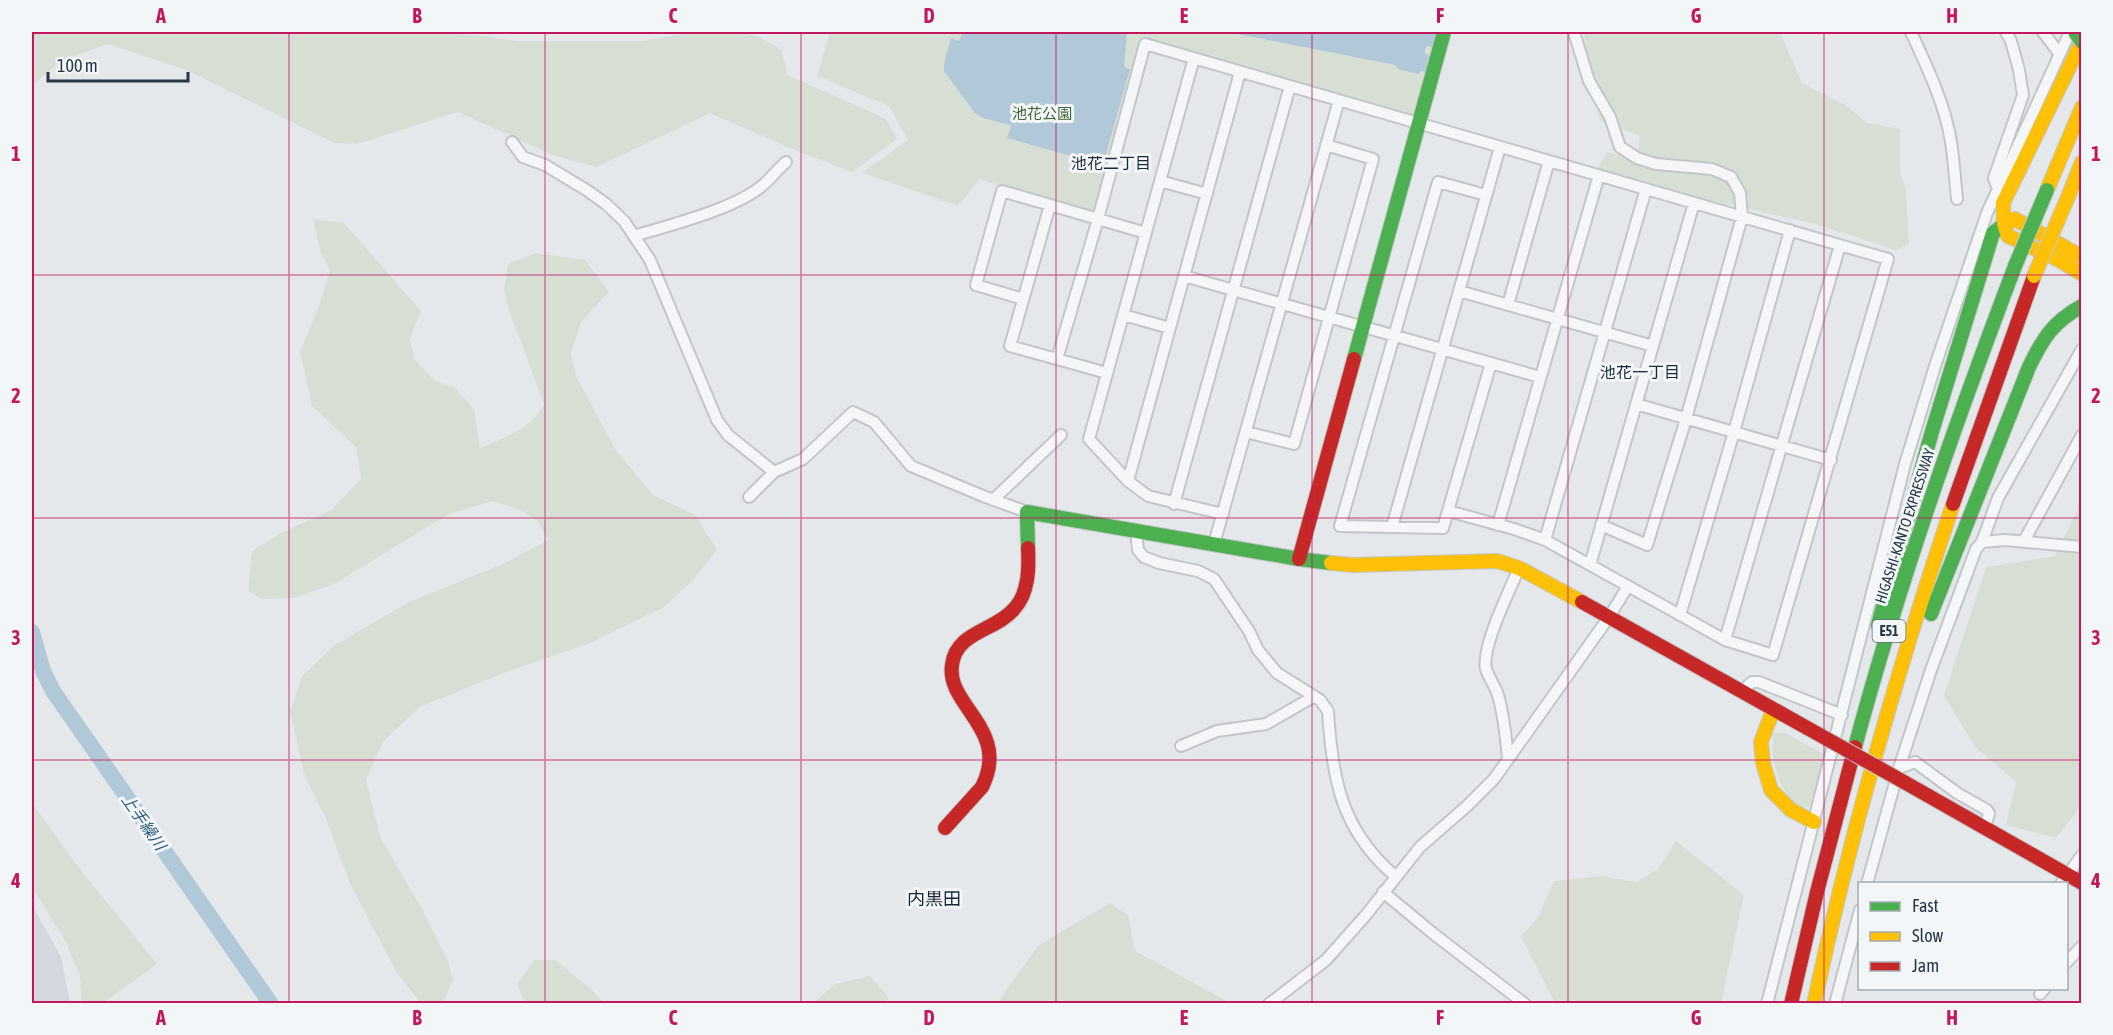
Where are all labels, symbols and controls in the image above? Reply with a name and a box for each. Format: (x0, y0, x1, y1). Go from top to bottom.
text: A (155, 4, 166, 27)
text: B (412, 4, 422, 27)
text: C (669, 4, 678, 27)
text: D (923, 4, 935, 27)
text: E (1180, 4, 1189, 27)
text: F (1436, 4, 1444, 27)
text: G (1691, 4, 1702, 27)
text: H (1946, 4, 1958, 27)
scale bar (48, 45, 188, 83)
text: 100 m (57, 55, 98, 76)
park label: 池花公園 (1012, 105, 1072, 122)
text: 1 (11, 142, 21, 165)
text: 1 (2091, 142, 2101, 165)
district label: 池花二丁目 (1071, 154, 1151, 172)
district label: 池花一丁目 (1600, 363, 1680, 381)
text: 2 (11, 384, 21, 407)
text: 2 (2091, 384, 2101, 407)
street label: HIGASHI-KANTO EXPRESSWAY (1871, 446, 1938, 605)
road number: E51 (1872, 620, 1906, 642)
text: 3 (11, 626, 21, 649)
text: 3 (2091, 626, 2101, 649)
water label: 上手繰川 (118, 791, 171, 855)
text: 4 (10, 869, 21, 892)
text: 4 (2090, 869, 2101, 892)
legend (1858, 882, 2068, 990)
district label: 内黒田 (907, 888, 961, 909)
text: Fast (1912, 895, 1939, 916)
text: Slow (1912, 925, 1943, 946)
text: Jam (1912, 955, 1939, 976)
text: A (155, 1006, 166, 1029)
text: B (412, 1006, 422, 1029)
text: C (669, 1006, 678, 1029)
text: D (923, 1006, 935, 1029)
text: E (1180, 1006, 1189, 1029)
text: F (1436, 1006, 1444, 1029)
text: G (1691, 1006, 1702, 1029)
text: H (1946, 1006, 1958, 1029)

